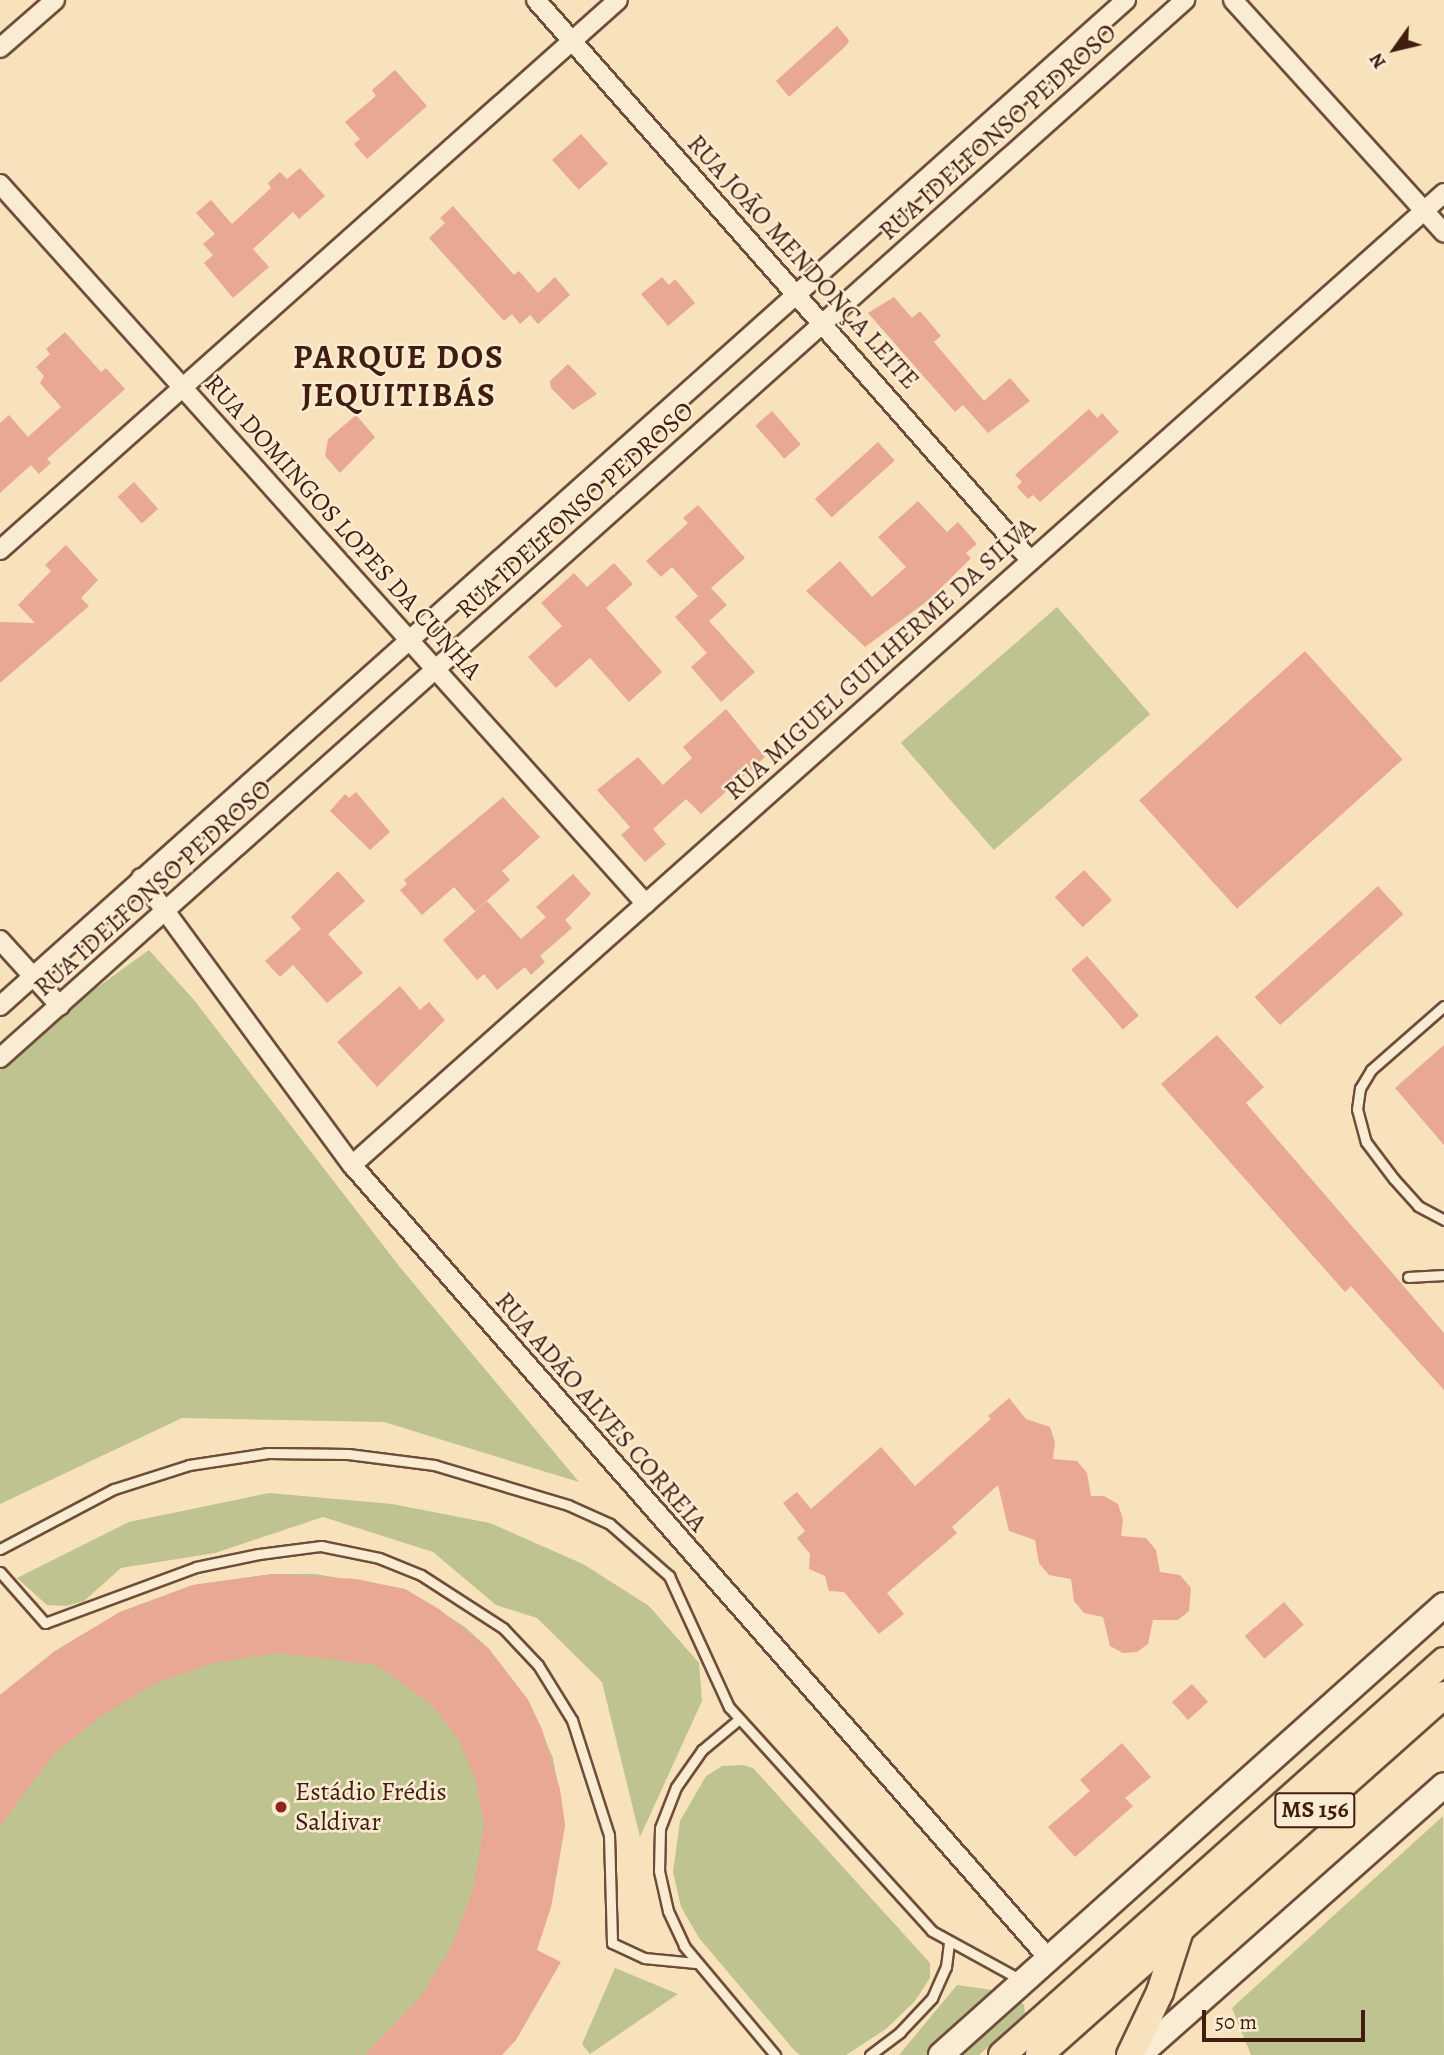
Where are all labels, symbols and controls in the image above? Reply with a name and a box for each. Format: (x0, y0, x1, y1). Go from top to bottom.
north arrow (1360, 14, 1430, 84)
street label: RUA IDELFONSO PEDROSO (873, 17, 1123, 247)
text: N (1363, 48, 1392, 74)
street label: RUA JOÃO MENDONÇA LEITE (680, 128, 926, 396)
district label: PARQUE DOS JEQUITIBÁS (294, 337, 504, 415)
street label: RUA DOMINGOS LOPES DA CUNHA (198, 368, 488, 686)
street label: RUA IDELFONSO PEDROSO (450, 395, 700, 625)
street label: RUA MIGUEL GUILHERME DA SILVA (718, 511, 1042, 807)
street label: RUA IDELFONSO PEDROSO (28, 773, 278, 1003)
street label: RUA ADÃO ALVES CORREIA (488, 1286, 714, 1538)
place label: Estádio Frédis Saldivar (295, 1776, 447, 1838)
road number: MS 156 (1273, 1790, 1357, 1830)
marker: Estádio Frédis Saldivar (273, 1799, 289, 1815)
scale bar (1206, 1996, 1369, 2040)
text: 50 m (1215, 2008, 1257, 2036)

